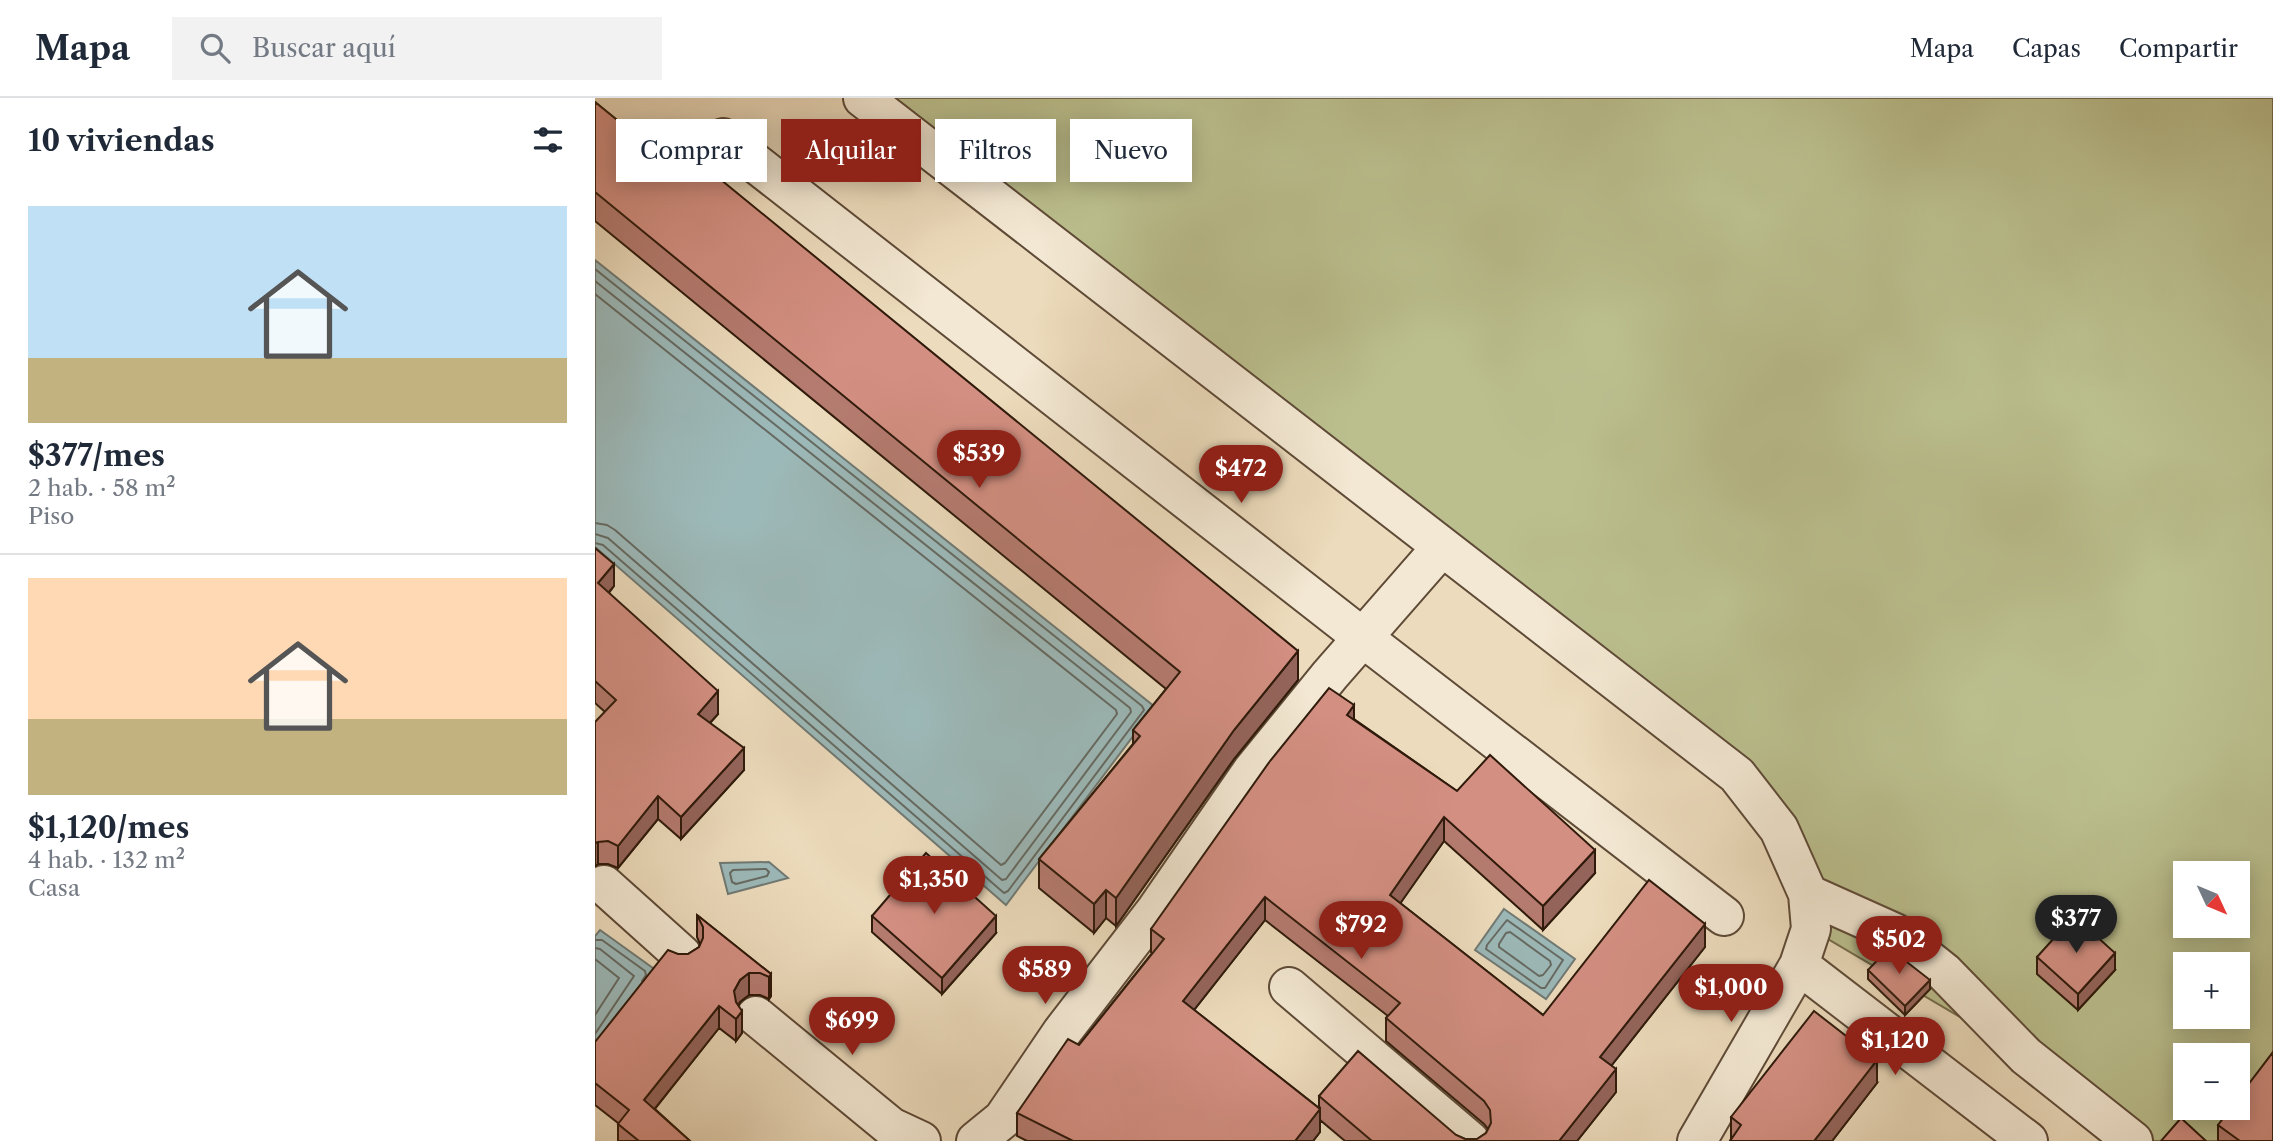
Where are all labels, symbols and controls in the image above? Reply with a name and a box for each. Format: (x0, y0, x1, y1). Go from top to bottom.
search box (172, 17, 662, 80)
text: Mapa (35, 28, 130, 69)
icon: search (196, 29, 234, 67)
text: Buscar aquí (252, 32, 396, 64)
text: Mapa (1910, 34, 1974, 63)
text: Capas (2012, 34, 2081, 63)
text: Compartir (2119, 34, 2238, 63)
chip: Comprar (616, 119, 767, 182)
chip: Alquilar (781, 119, 921, 182)
chip: Filtros (935, 119, 1056, 182)
chip: Nuevo (1070, 119, 1192, 182)
icon: filters (529, 121, 567, 159)
text: 10 viviendas (28, 122, 215, 159)
icon: home (235, 251, 361, 377)
pin: $539 (938, 430, 1020, 490)
text: $377/mes (28, 437, 165, 474)
text: $539 (953, 439, 1005, 467)
pin: $472 (1200, 446, 1282, 505)
text: $472 (1215, 454, 1267, 482)
text: 2 hab. · 58 m² (28, 474, 176, 502)
text: Piso (28, 502, 74, 530)
icon: home (235, 623, 361, 749)
text: $1,120/mes (28, 809, 189, 846)
text: 4 hab. · 132 m² (28, 846, 185, 874)
pin: $1,350 (877, 856, 991, 916)
north arrow (2173, 861, 2251, 938)
map controls (2173, 861, 2250, 1120)
text: $1,350 (899, 865, 969, 893)
text: Casa (28, 874, 80, 902)
pin: $377 (2035, 896, 2117, 955)
pin: $792 (1320, 902, 1402, 961)
text: $377 (2051, 904, 2101, 932)
text: $792 (1335, 910, 1387, 938)
pin: $502 (1858, 916, 1940, 976)
text: $502 (1872, 925, 1926, 953)
pin: $589 (1004, 946, 1086, 1006)
button: + (2173, 952, 2250, 1029)
text: $589 (1018, 955, 1072, 983)
pin: $1,000 (1674, 964, 1788, 1024)
text: $1,000 (1694, 973, 1768, 1001)
pin: $699 (811, 998, 893, 1057)
text: $699 (825, 1006, 879, 1034)
pin: $1,120 (1838, 1018, 1952, 1077)
text: $1,120 (1861, 1026, 1929, 1054)
button: − (2173, 1043, 2250, 1120)

